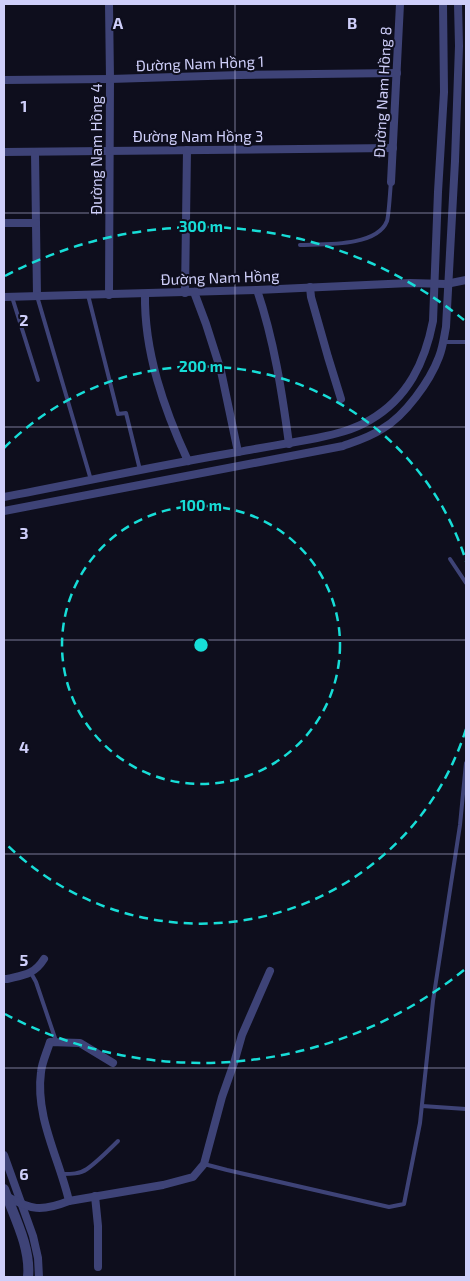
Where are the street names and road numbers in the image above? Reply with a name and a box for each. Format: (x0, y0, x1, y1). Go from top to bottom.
street label: Đường Nam Hồng 8 (370, 26, 394, 158)
street label: Đường Nam Hồng 1 (136, 52, 264, 74)
street label: Đường Nam Hồng 4 (87, 83, 105, 215)
street label: Đường Nam Hồng 3 (133, 127, 263, 145)
street label: Đường Nam Hồng (160, 266, 280, 288)

